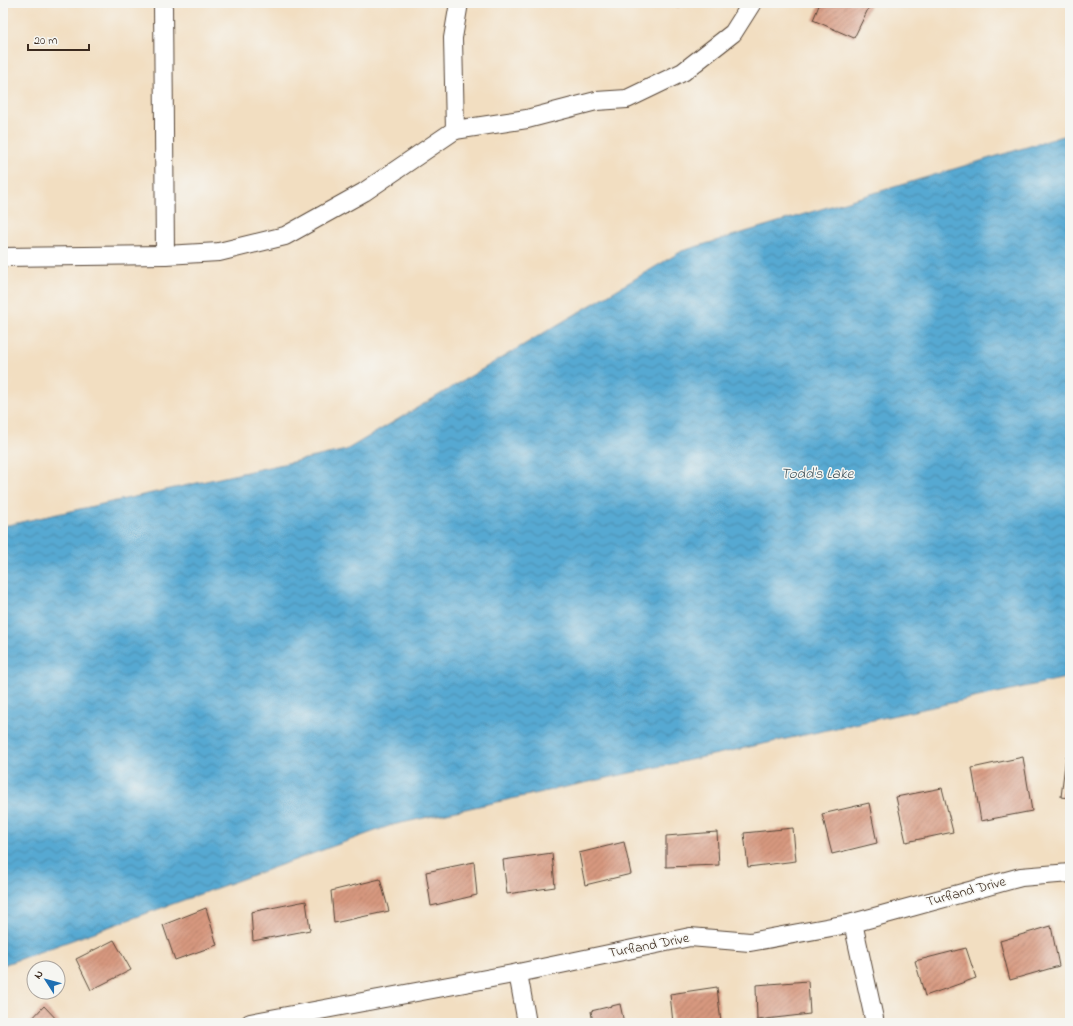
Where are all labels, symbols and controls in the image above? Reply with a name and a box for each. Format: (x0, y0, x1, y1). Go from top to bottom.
scale bar (28, 26, 89, 52)
text: 20 m (34, 32, 57, 50)
water label: Todd's Lake (781, 463, 855, 485)
street label: Turfland Drive (924, 871, 1009, 913)
street label: Turfland Drive (607, 928, 692, 964)
north arrow (26, 960, 66, 1000)
text: N (30, 967, 47, 982)

